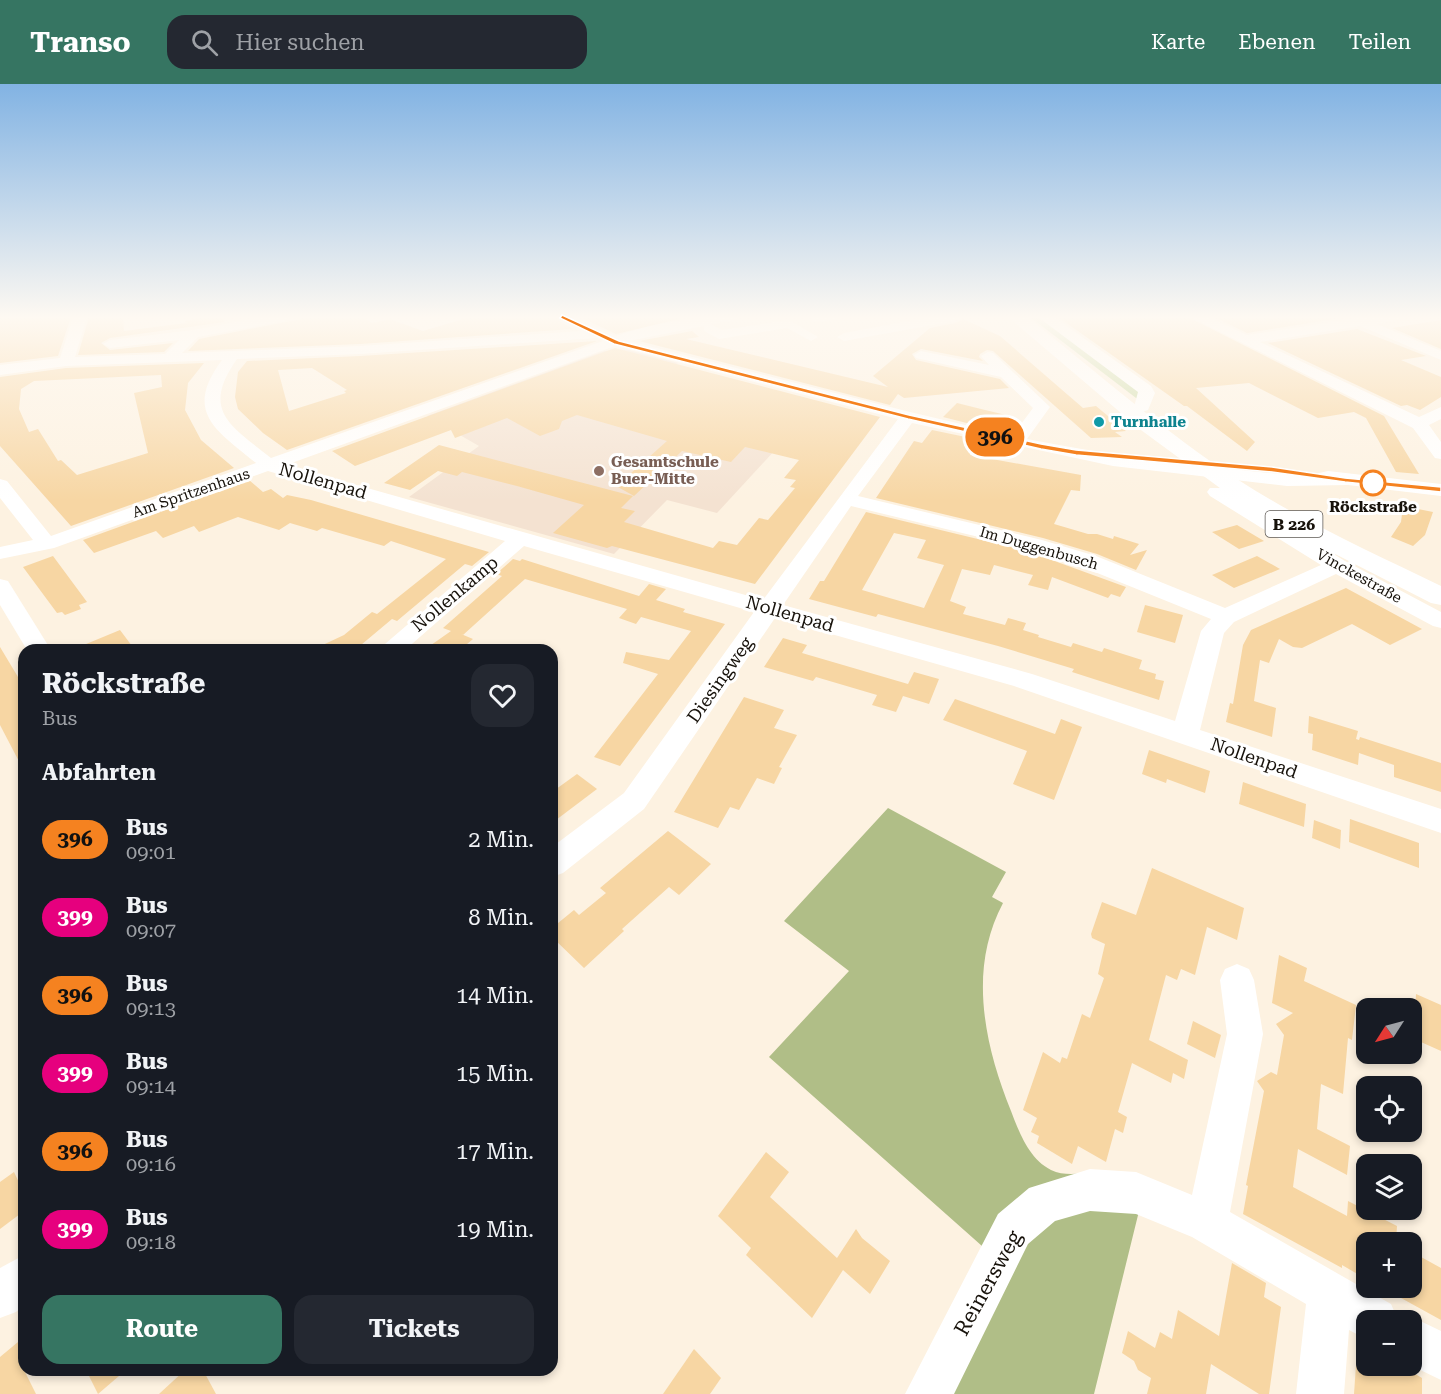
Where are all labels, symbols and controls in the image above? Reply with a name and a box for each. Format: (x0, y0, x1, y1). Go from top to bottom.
search box (167, 15, 587, 69)
text: Transo (30, 26, 131, 59)
icon: search (188, 26, 221, 59)
text: Hier suchen (236, 30, 364, 55)
text: Karte (1151, 30, 1205, 54)
text: Ebenen (1238, 30, 1316, 54)
text: Teilen (1349, 30, 1411, 54)
place label: Turnhalle (1111, 413, 1186, 431)
marker: Turnhalle (1092, 415, 1106, 429)
line badge: 396 (960, 418, 1030, 456)
text: 396 (977, 425, 1013, 449)
place label: Gesamtschule Buer-Mitte (611, 453, 719, 488)
street label: Nollenpad (277, 458, 370, 503)
marker: Gesamtschule Buer-Mitte (592, 464, 606, 478)
street label: Am Spritzenhaus (130, 465, 252, 521)
marker: Röckstraße (1360, 470, 1386, 496)
place label: Röckstraße (1329, 498, 1417, 516)
road number: B 226 (1266, 511, 1322, 537)
street label: Im Duggenbusch (978, 522, 1101, 574)
street label: Vinckestraße (1313, 545, 1405, 607)
street label: Nollenkamp (407, 551, 502, 636)
street label: Nollenpad (744, 591, 837, 636)
street label: Diesingweg (682, 632, 757, 727)
button: heart (471, 664, 534, 727)
text: Röckstraße (42, 667, 206, 700)
text: Bus (42, 706, 77, 730)
street label: Nollenpad (1208, 733, 1301, 782)
text: Abfahrten (42, 760, 156, 785)
text: Bus (126, 815, 168, 840)
text: 396 (57, 827, 93, 851)
text: 2 Min. (468, 827, 534, 852)
text: 09:01 (126, 840, 176, 864)
text: Bus (126, 893, 168, 918)
text: 399 (57, 905, 93, 929)
text: 8 Min. (468, 905, 534, 930)
text: 09:07 (126, 918, 176, 942)
text: Bus (126, 971, 168, 996)
text: 396 (57, 983, 93, 1007)
text: 14 Min. (456, 983, 534, 1008)
text: 09:13 (126, 996, 176, 1020)
north arrow (1356, 998, 1422, 1064)
map controls (1356, 998, 1422, 1376)
text: Bus (126, 1049, 168, 1074)
text: 399 (57, 1061, 93, 1085)
text: 15 Min. (456, 1061, 534, 1086)
text: 09:14 (126, 1074, 176, 1098)
button: locate (1356, 1076, 1422, 1142)
text: Bus (126, 1127, 168, 1152)
text: 396 (57, 1139, 93, 1163)
text: 17 Min. (456, 1139, 534, 1164)
text: 09:16 (126, 1152, 176, 1176)
button: layers (1356, 1154, 1422, 1220)
text: Bus (126, 1205, 168, 1230)
text: 399 (57, 1217, 93, 1241)
text: 19 Min. (456, 1217, 534, 1242)
street label: Reinersweg (949, 1226, 1027, 1340)
text: 09:18 (126, 1230, 176, 1254)
button: + (1356, 1232, 1422, 1298)
button: Route (42, 1295, 282, 1364)
button: Tickets (294, 1295, 534, 1364)
button: − (1356, 1310, 1422, 1376)

